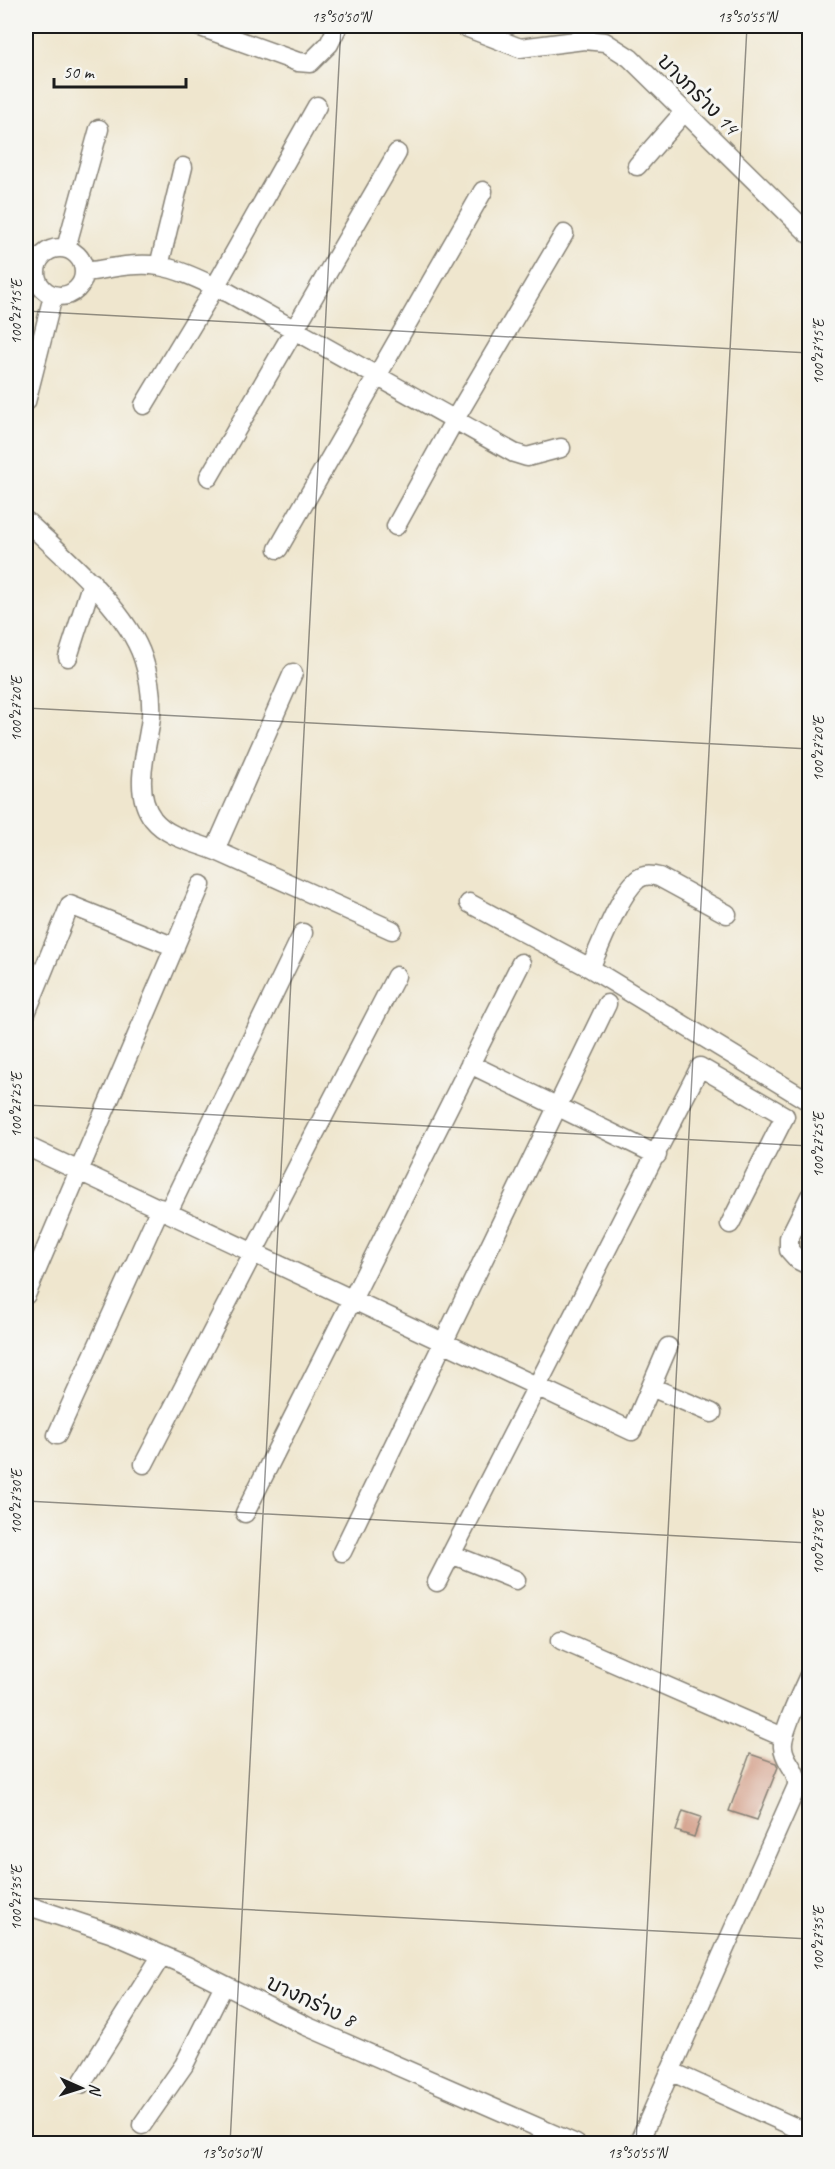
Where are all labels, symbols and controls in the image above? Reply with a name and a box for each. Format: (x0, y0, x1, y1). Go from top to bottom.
text: 13°50'50"N (311, 8, 374, 27)
text: 13°50'55"N (717, 8, 780, 27)
street label: บางกร่าง 14 (652, 48, 746, 142)
scale bar (54, 51, 186, 89)
text: 50 m (63, 61, 96, 83)
text: 100°27'15"E (7, 278, 26, 344)
text: 100°27'15"E (809, 318, 828, 384)
text: 100°27'20"E (7, 675, 26, 741)
text: 100°27'20"E (809, 715, 828, 781)
text: 100°27'25"E (7, 1071, 26, 1137)
text: 100°27'25"E (809, 1111, 828, 1177)
text: 100°27'30"E (7, 1468, 26, 1534)
text: 100°27'30"E (809, 1508, 828, 1574)
text: 100°27'35"E (7, 1864, 26, 1930)
text: 100°27'35"E (809, 1905, 828, 1971)
street label: บางกร่าง 8 (263, 1969, 362, 2034)
north arrow (51, 2058, 111, 2118)
text: N (85, 2083, 105, 2097)
text: 13°50'50"N (201, 2144, 264, 2163)
text: 13°50'55"N (607, 2144, 670, 2163)

